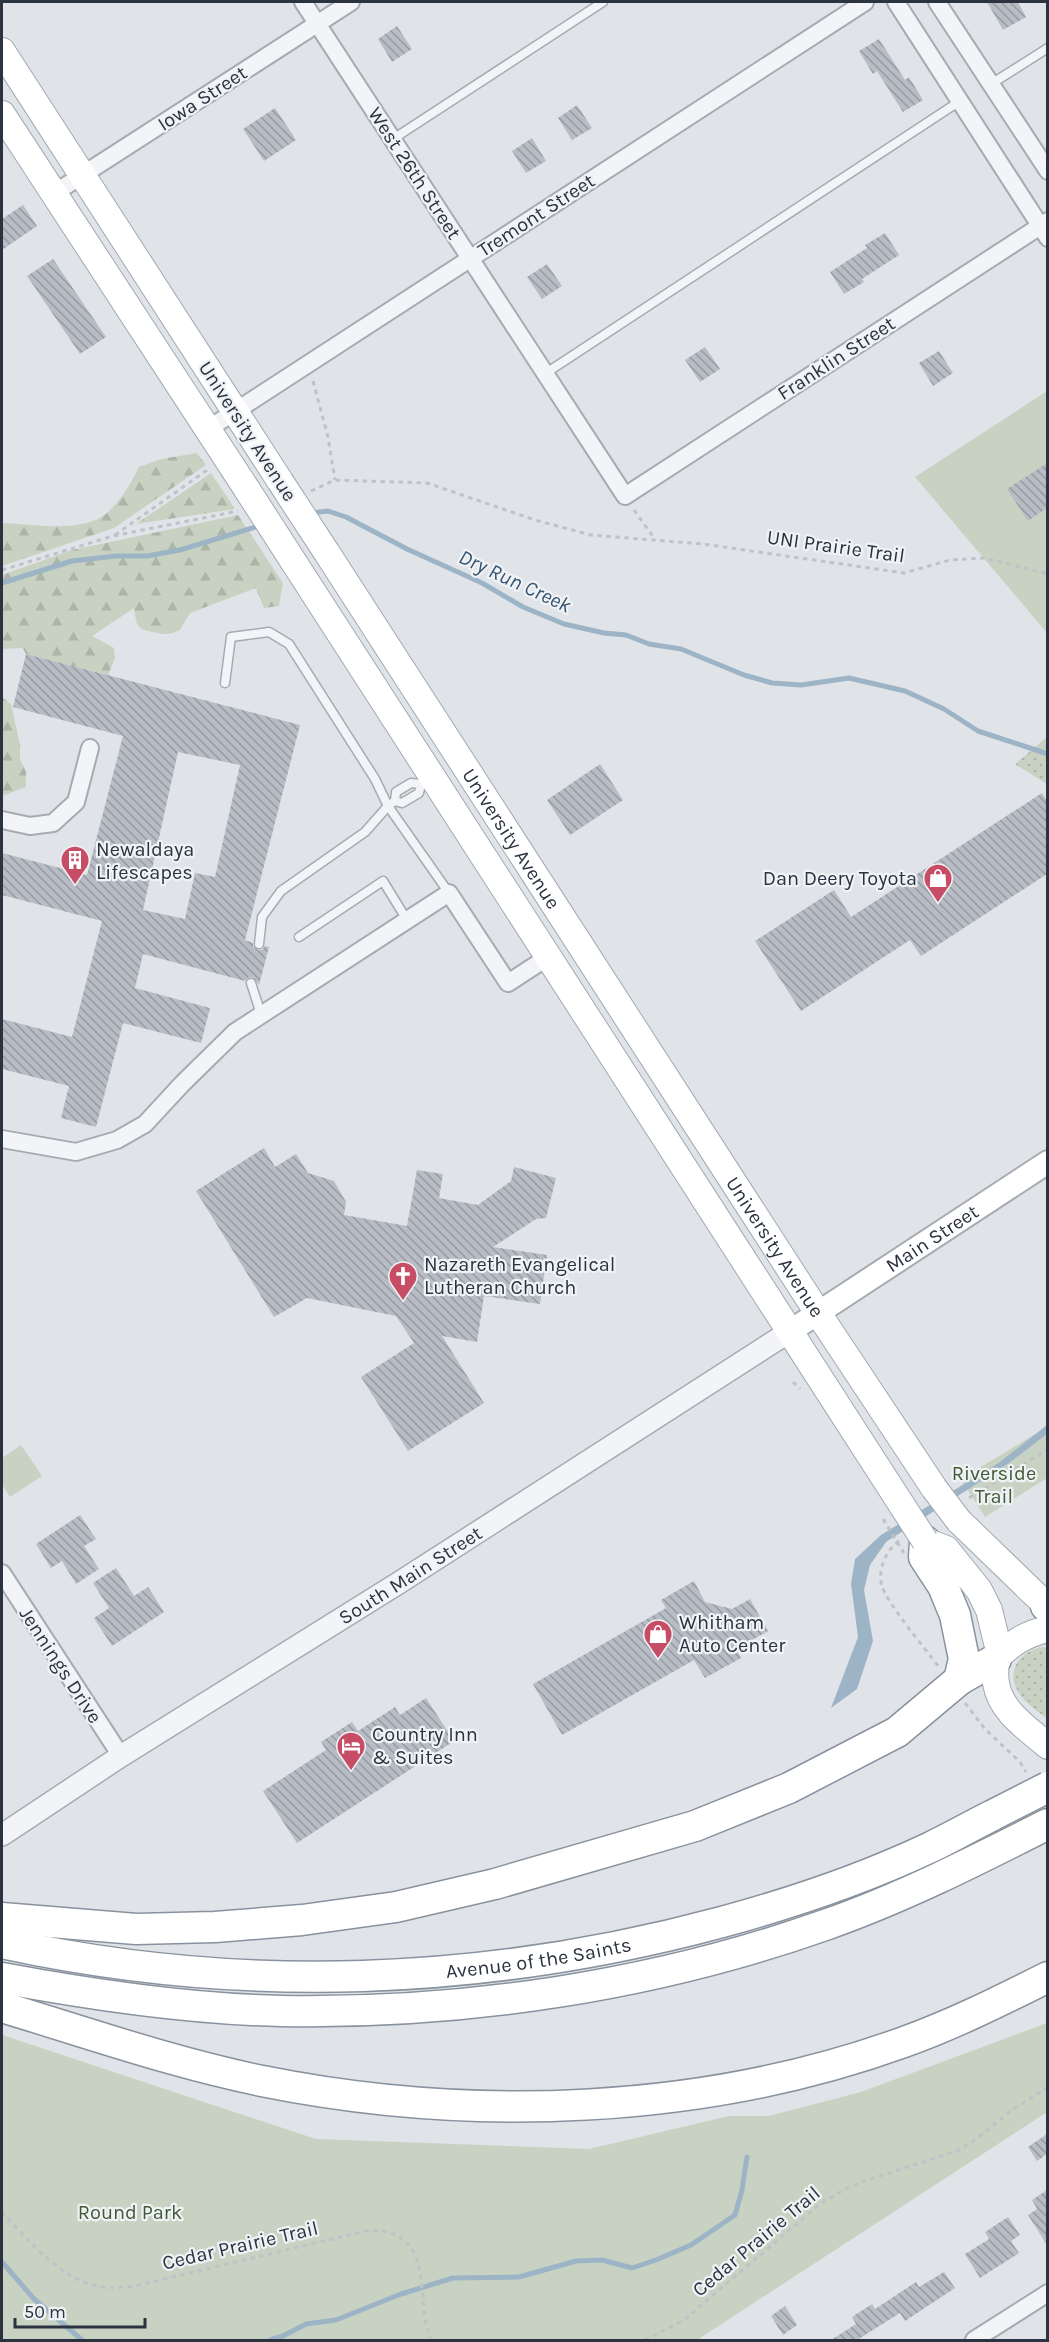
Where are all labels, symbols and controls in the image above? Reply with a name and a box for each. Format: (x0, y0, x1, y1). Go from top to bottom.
street label: Iowa Street (153, 61, 252, 136)
street label: West 26th Street (363, 103, 466, 244)
street label: Tremont Street (473, 169, 600, 262)
street label: Franklin Street (773, 312, 900, 405)
street label: University Avenue (194, 357, 301, 506)
street label: UNI Prairie Trail (766, 525, 906, 568)
water label: Dry Run Creek (455, 545, 575, 618)
street label: University Avenue (457, 764, 565, 913)
place label: Newaldaya Lifescapes (96, 838, 194, 884)
building icon: Newaldaya Lifescapes (59, 844, 91, 886)
shop icon: Dan Deery Toyota (922, 862, 954, 904)
place label: Dan Deery Toyota (763, 867, 917, 890)
street label: University Avenue (721, 1173, 829, 1322)
street label: Main Street (882, 1200, 983, 1277)
place label: Nazareth Evangelical Lutheran Church (424, 1253, 615, 1299)
church icon: Nazareth Evangelical Lutheran Church (387, 1260, 419, 1302)
park label: Riverside Trail (952, 1462, 1036, 1508)
street label: South Main Street (335, 1521, 487, 1629)
street label: Jennings Drive (15, 1603, 107, 1728)
place label: Whitham Auto Center (679, 1611, 786, 1657)
shop icon: Whitham Auto Center (642, 1618, 674, 1660)
place label: Country Inn & Suites (372, 1723, 478, 1769)
hotel icon: Country Inn & Suites (335, 1730, 367, 1772)
street label: Avenue of the Saints (445, 1933, 633, 1983)
street label: Cedar Prairie Trail (688, 2181, 825, 2301)
park label: Round Park (78, 2201, 182, 2224)
street label: Cedar Prairie Trail (160, 2216, 320, 2275)
scale bar (15, 2291, 146, 2329)
text: 50 m (24, 2301, 66, 2323)

